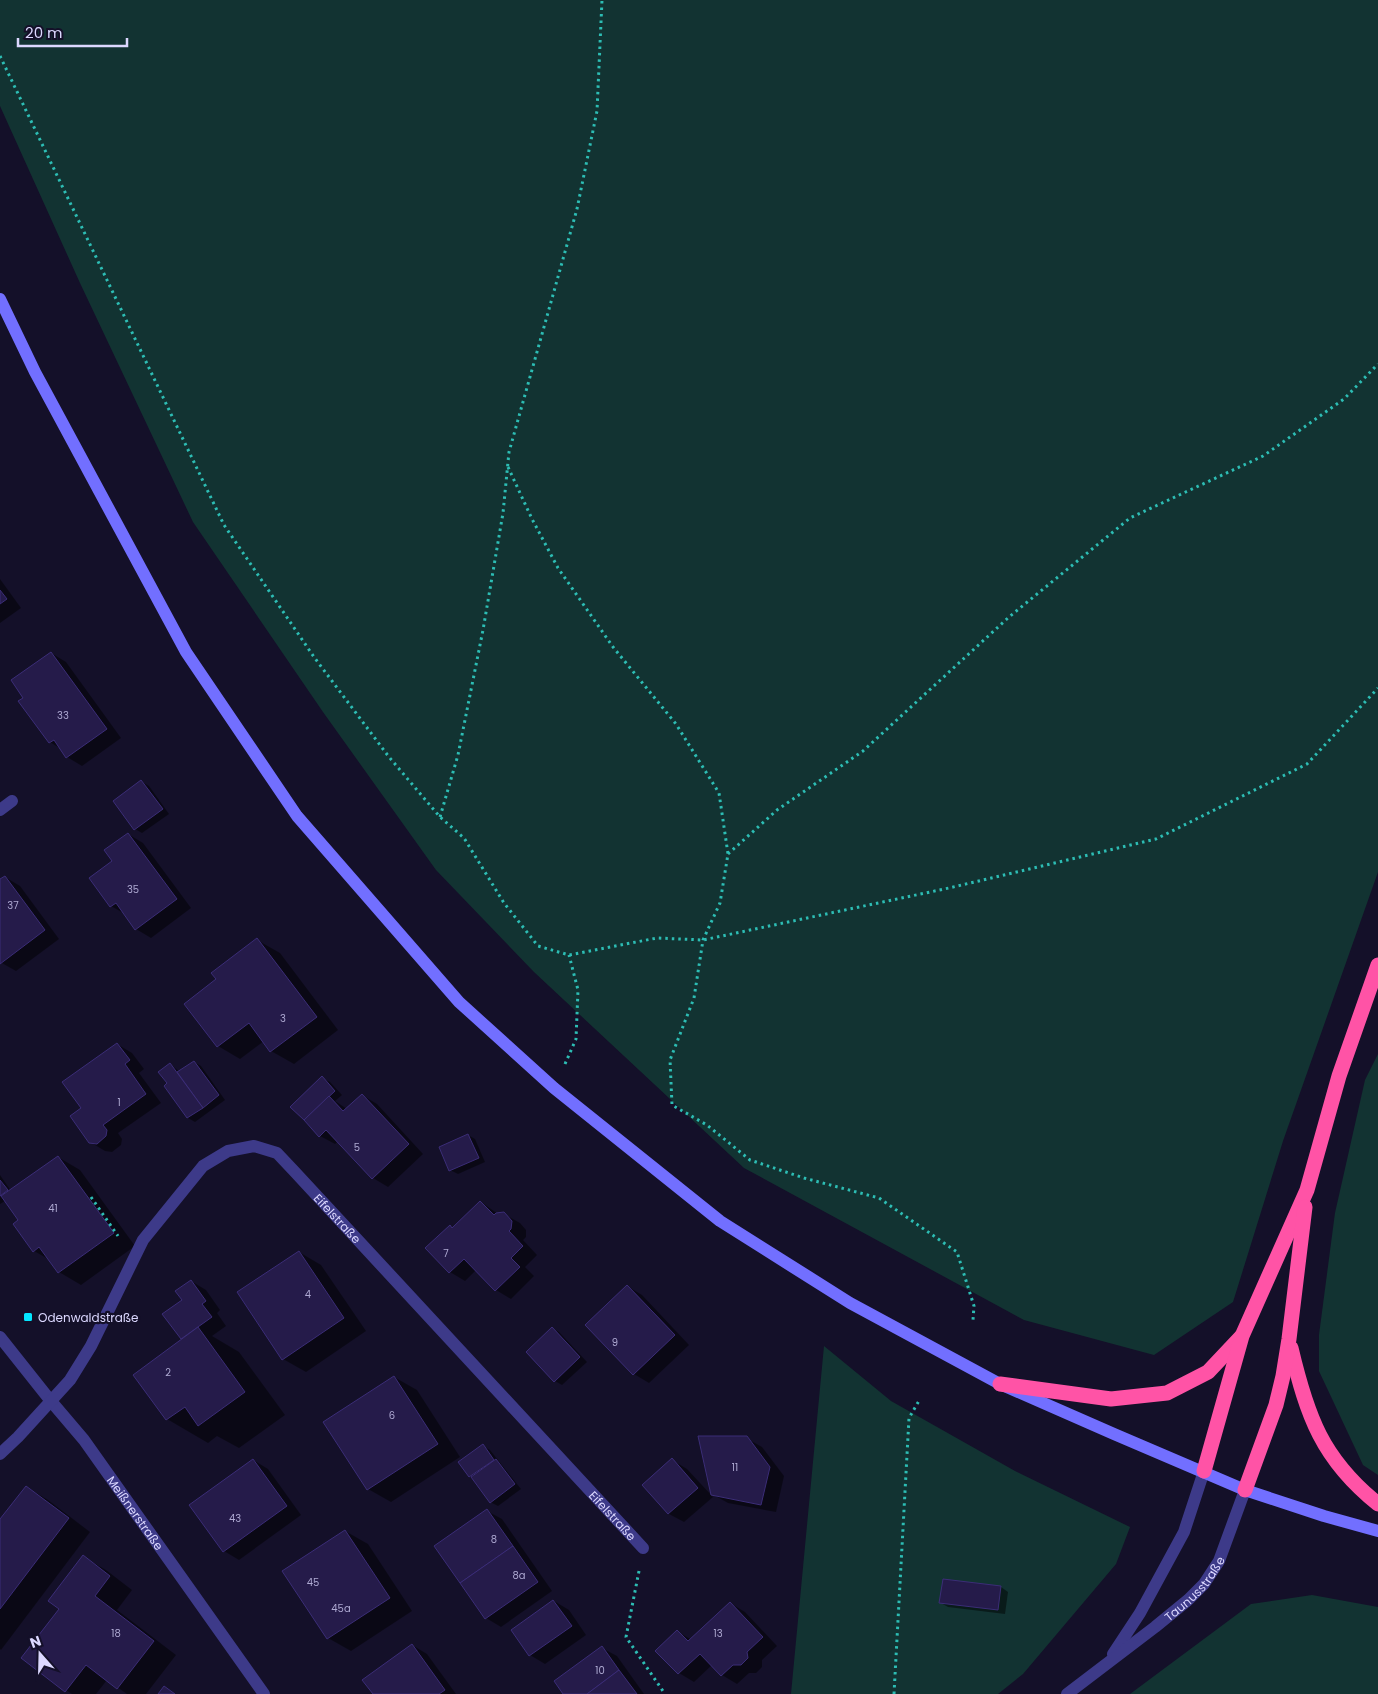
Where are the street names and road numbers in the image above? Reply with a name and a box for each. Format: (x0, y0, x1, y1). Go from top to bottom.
street label: Eifelstraße (310, 1190, 365, 1247)
street label: Meißnerstraße (103, 1472, 168, 1553)
street label: Eifelstraße (585, 1487, 640, 1544)
street label: Taunusstraße (1160, 1554, 1228, 1625)

